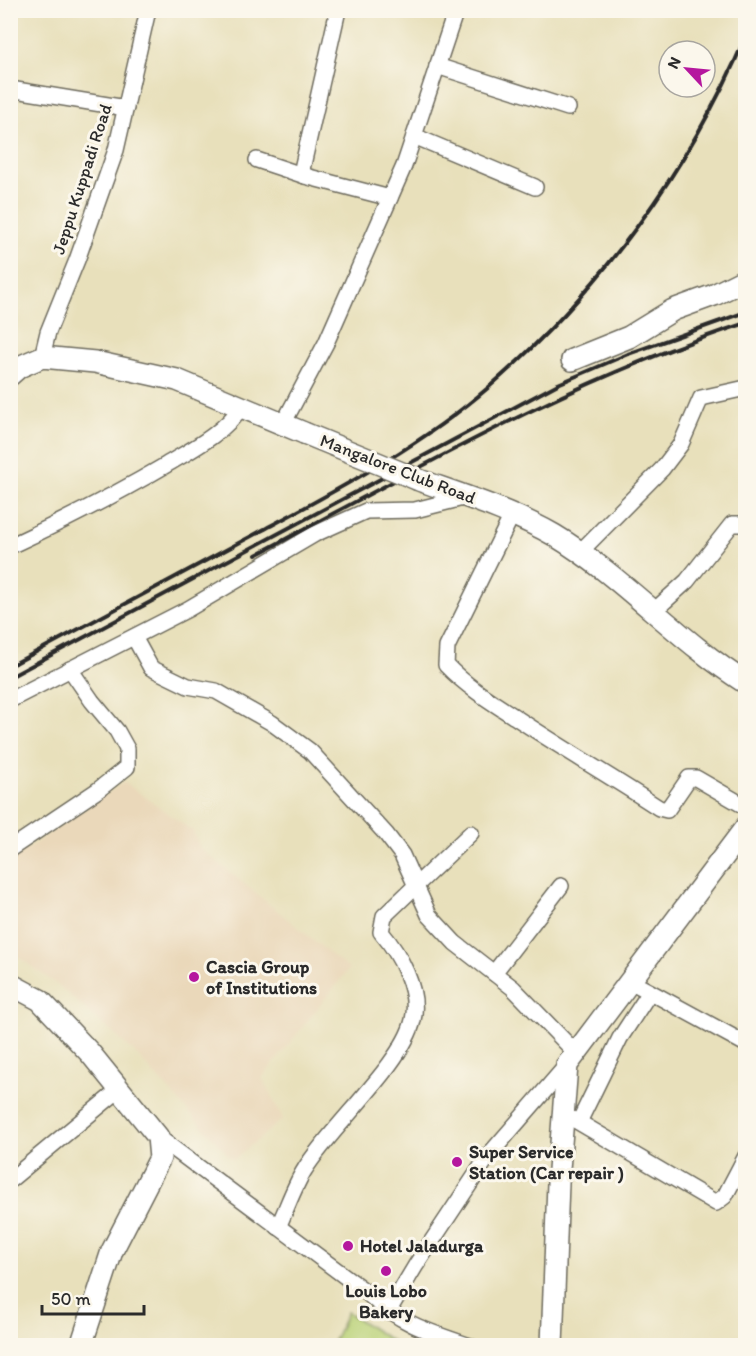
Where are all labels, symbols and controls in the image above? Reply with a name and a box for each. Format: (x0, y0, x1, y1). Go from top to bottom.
north arrow (657, 39, 717, 99)
text: N (663, 54, 685, 72)
street label: Jeppu Kuppadi Road (47, 101, 117, 257)
street label: Mangalore Club Road (317, 429, 479, 509)
place label: Cascia Group of Institutions (206, 956, 317, 999)
marker: Cascia Group of Institutions (187, 970, 201, 984)
place label: Super Service Station (Car repair ) (469, 1141, 624, 1184)
marker: Super Service Station (Car repair ) (450, 1155, 464, 1169)
place label: Hotel Jaladurga (360, 1235, 484, 1257)
marker: Hotel Jaladurga (341, 1239, 355, 1253)
marker: Louis Lobo Bakery (379, 1264, 393, 1278)
scale bar (42, 1278, 144, 1316)
place label: Louis Lobo Bakery (345, 1280, 427, 1323)
text: 50 m (51, 1288, 91, 1310)

